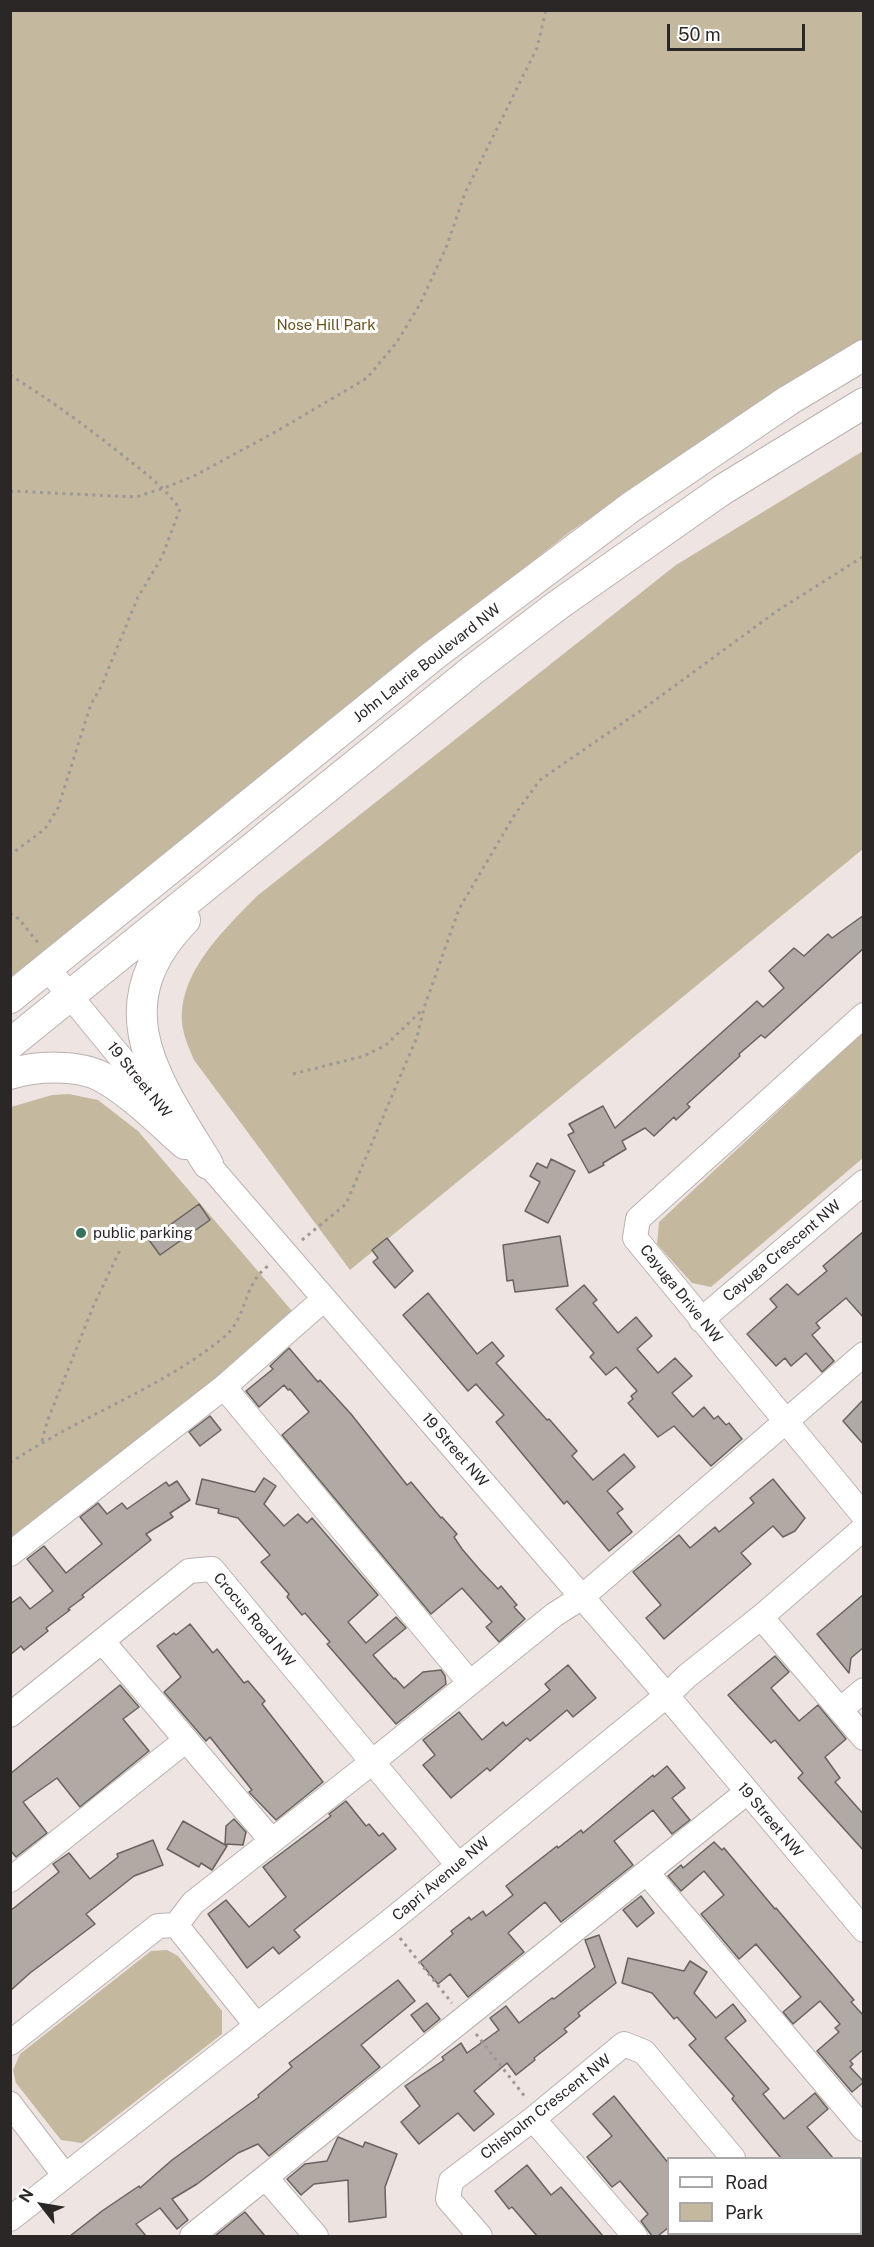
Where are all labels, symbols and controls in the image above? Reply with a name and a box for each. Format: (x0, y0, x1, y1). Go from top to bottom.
scale bar (670, 12, 808, 50)
text: 50 m (678, 24, 721, 45)
park label: Nose Hill Park (276, 316, 376, 334)
street label: John Laurie Boulevard NW (350, 600, 504, 726)
street label: 19 Street NW (103, 1039, 175, 1121)
street label: Cayuga Crescent NW (719, 1196, 845, 1306)
place label: public parking (93, 1224, 193, 1242)
marker: public parking (74, 1226, 88, 1240)
street label: Cayuga Drive NW (636, 1241, 726, 1347)
street label: 19 Street NW (418, 1409, 492, 1491)
street label: Crocus Road NW (209, 1569, 299, 1671)
street label: 19 Street NW (733, 1779, 807, 1861)
street label: Capri Avenue NW (389, 1833, 493, 1925)
street label: Chisholm Crescent NW (477, 2050, 615, 2164)
legend (667, 2157, 862, 2235)
text: Road (725, 2172, 768, 2193)
north arrow (12, 2175, 72, 2235)
text: N (15, 2185, 38, 2206)
text: Park (725, 2202, 763, 2223)

